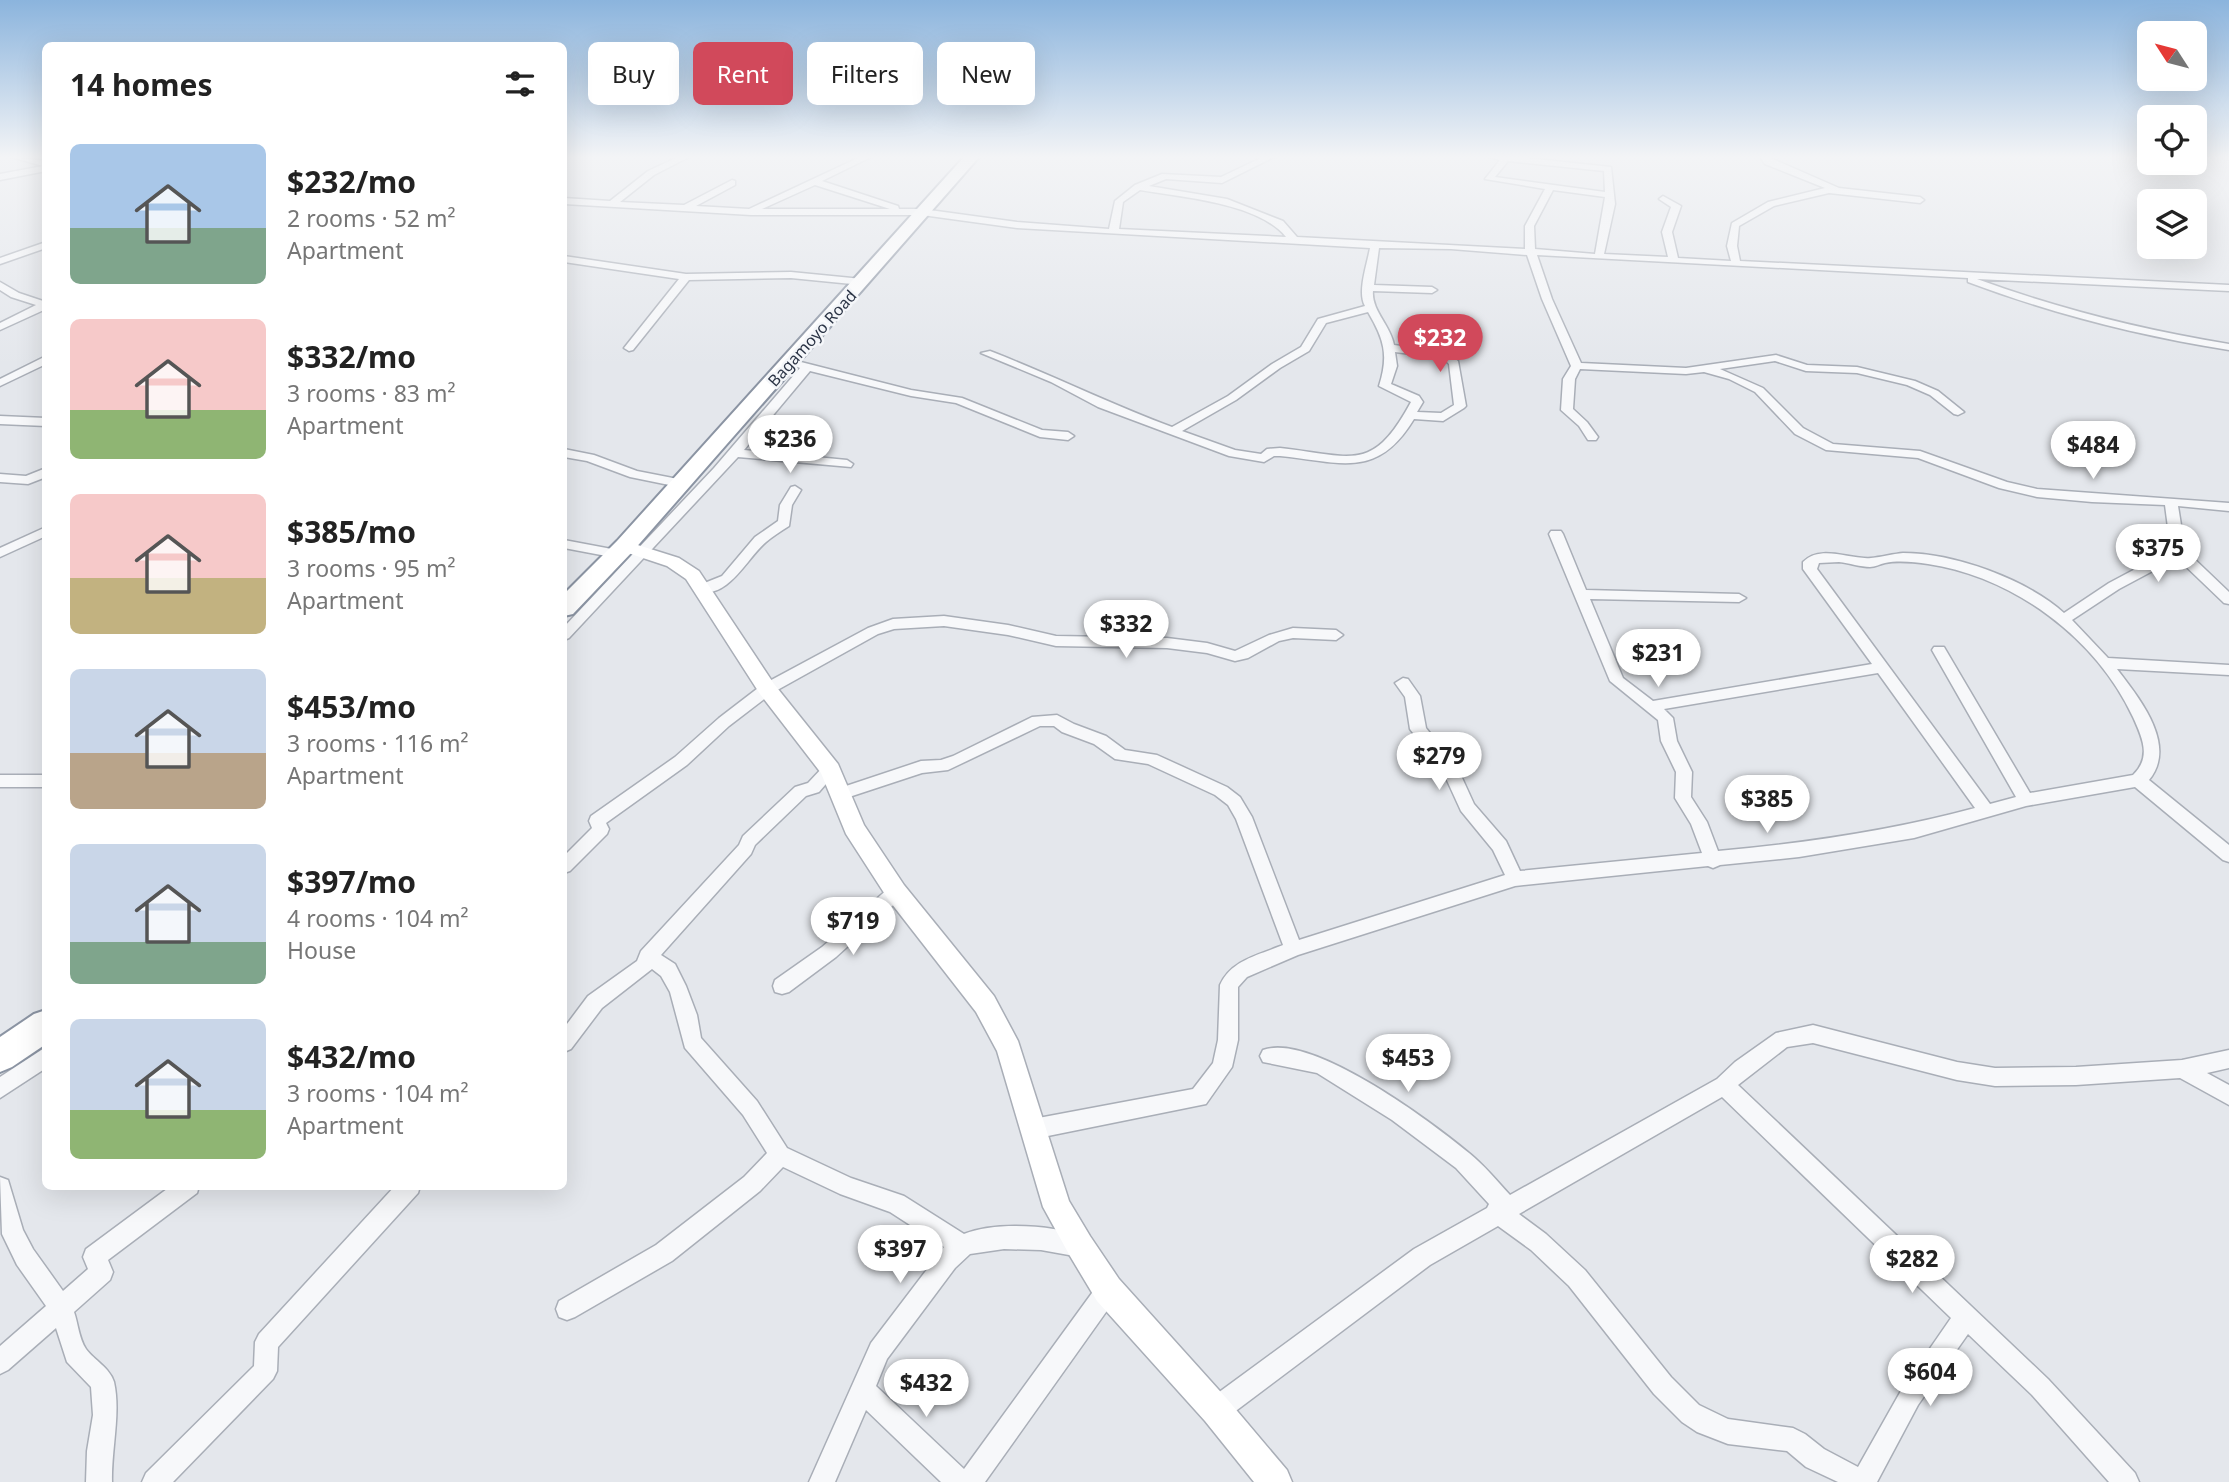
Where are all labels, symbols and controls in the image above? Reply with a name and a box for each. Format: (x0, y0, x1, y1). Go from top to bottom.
north arrow (2137, 21, 2207, 91)
map controls (2137, 21, 2207, 259)
chip: Buy (588, 42, 679, 105)
chip: Rent (693, 42, 793, 105)
chip: Filters (807, 42, 923, 105)
chip: New (937, 42, 1035, 105)
text: 14 homes (70, 64, 213, 105)
icon: filters (501, 65, 539, 103)
button: locate (2137, 105, 2207, 175)
text: $232/mo (287, 161, 416, 202)
icon: home (126, 172, 210, 256)
button: layers (2137, 189, 2207, 259)
text: 2 rooms · 52 m² (287, 202, 456, 234)
text: Apartment (287, 234, 404, 266)
street label: Bagamoyo Road (763, 285, 861, 391)
pin: $232 (1399, 314, 1481, 374)
text: $232 (1414, 321, 1466, 353)
text: $332/mo (287, 336, 416, 377)
icon: home (126, 347, 210, 431)
text: 3 rooms · 83 m² (287, 377, 456, 409)
text: Apartment (287, 409, 404, 441)
pin: $236 (749, 416, 831, 475)
pin: $484 (2052, 421, 2134, 481)
text: $236 (764, 422, 816, 454)
text: $484 (2067, 428, 2119, 460)
text: $385/mo (287, 511, 416, 552)
icon: home (126, 522, 210, 606)
pin: $375 (2117, 524, 2199, 584)
text: $375 (2132, 531, 2184, 563)
text: 3 rooms · 95 m² (287, 552, 456, 584)
text: Apartment (287, 584, 404, 616)
pin: $332 (1085, 600, 1167, 660)
text: $332 (1100, 607, 1152, 639)
pin: $231 (1617, 630, 1699, 689)
text: $231 (1632, 636, 1684, 668)
text: $453/mo (287, 686, 416, 727)
icon: home (126, 697, 210, 781)
text: 3 rooms · 116 m² (287, 727, 469, 759)
pin: $279 (1398, 732, 1480, 792)
text: $279 (1413, 739, 1465, 771)
text: Apartment (287, 759, 404, 791)
pin: $385 (1726, 776, 1808, 835)
text: $385 (1741, 782, 1793, 814)
text: $397/mo (287, 861, 416, 902)
icon: home (126, 872, 210, 956)
pin: $719 (812, 898, 894, 957)
text: 4 rooms · 104 m² (287, 902, 469, 934)
text: $719 (827, 904, 879, 936)
text: House (287, 934, 356, 966)
pin: $453 (1367, 1034, 1449, 1094)
text: $432/mo (287, 1036, 416, 1077)
text: $453 (1382, 1041, 1434, 1073)
icon: home (126, 1047, 210, 1131)
text: 3 rooms · 104 m² (287, 1077, 469, 1109)
text: Apartment (287, 1109, 404, 1141)
pin: $397 (859, 1226, 941, 1285)
text: $397 (874, 1232, 926, 1264)
pin: $282 (1871, 1236, 1953, 1295)
text: $282 (1886, 1242, 1938, 1274)
pin: $604 (1889, 1348, 1971, 1408)
text: $604 (1904, 1355, 1956, 1387)
pin: $432 (885, 1360, 967, 1419)
text: $432 (900, 1366, 952, 1398)

